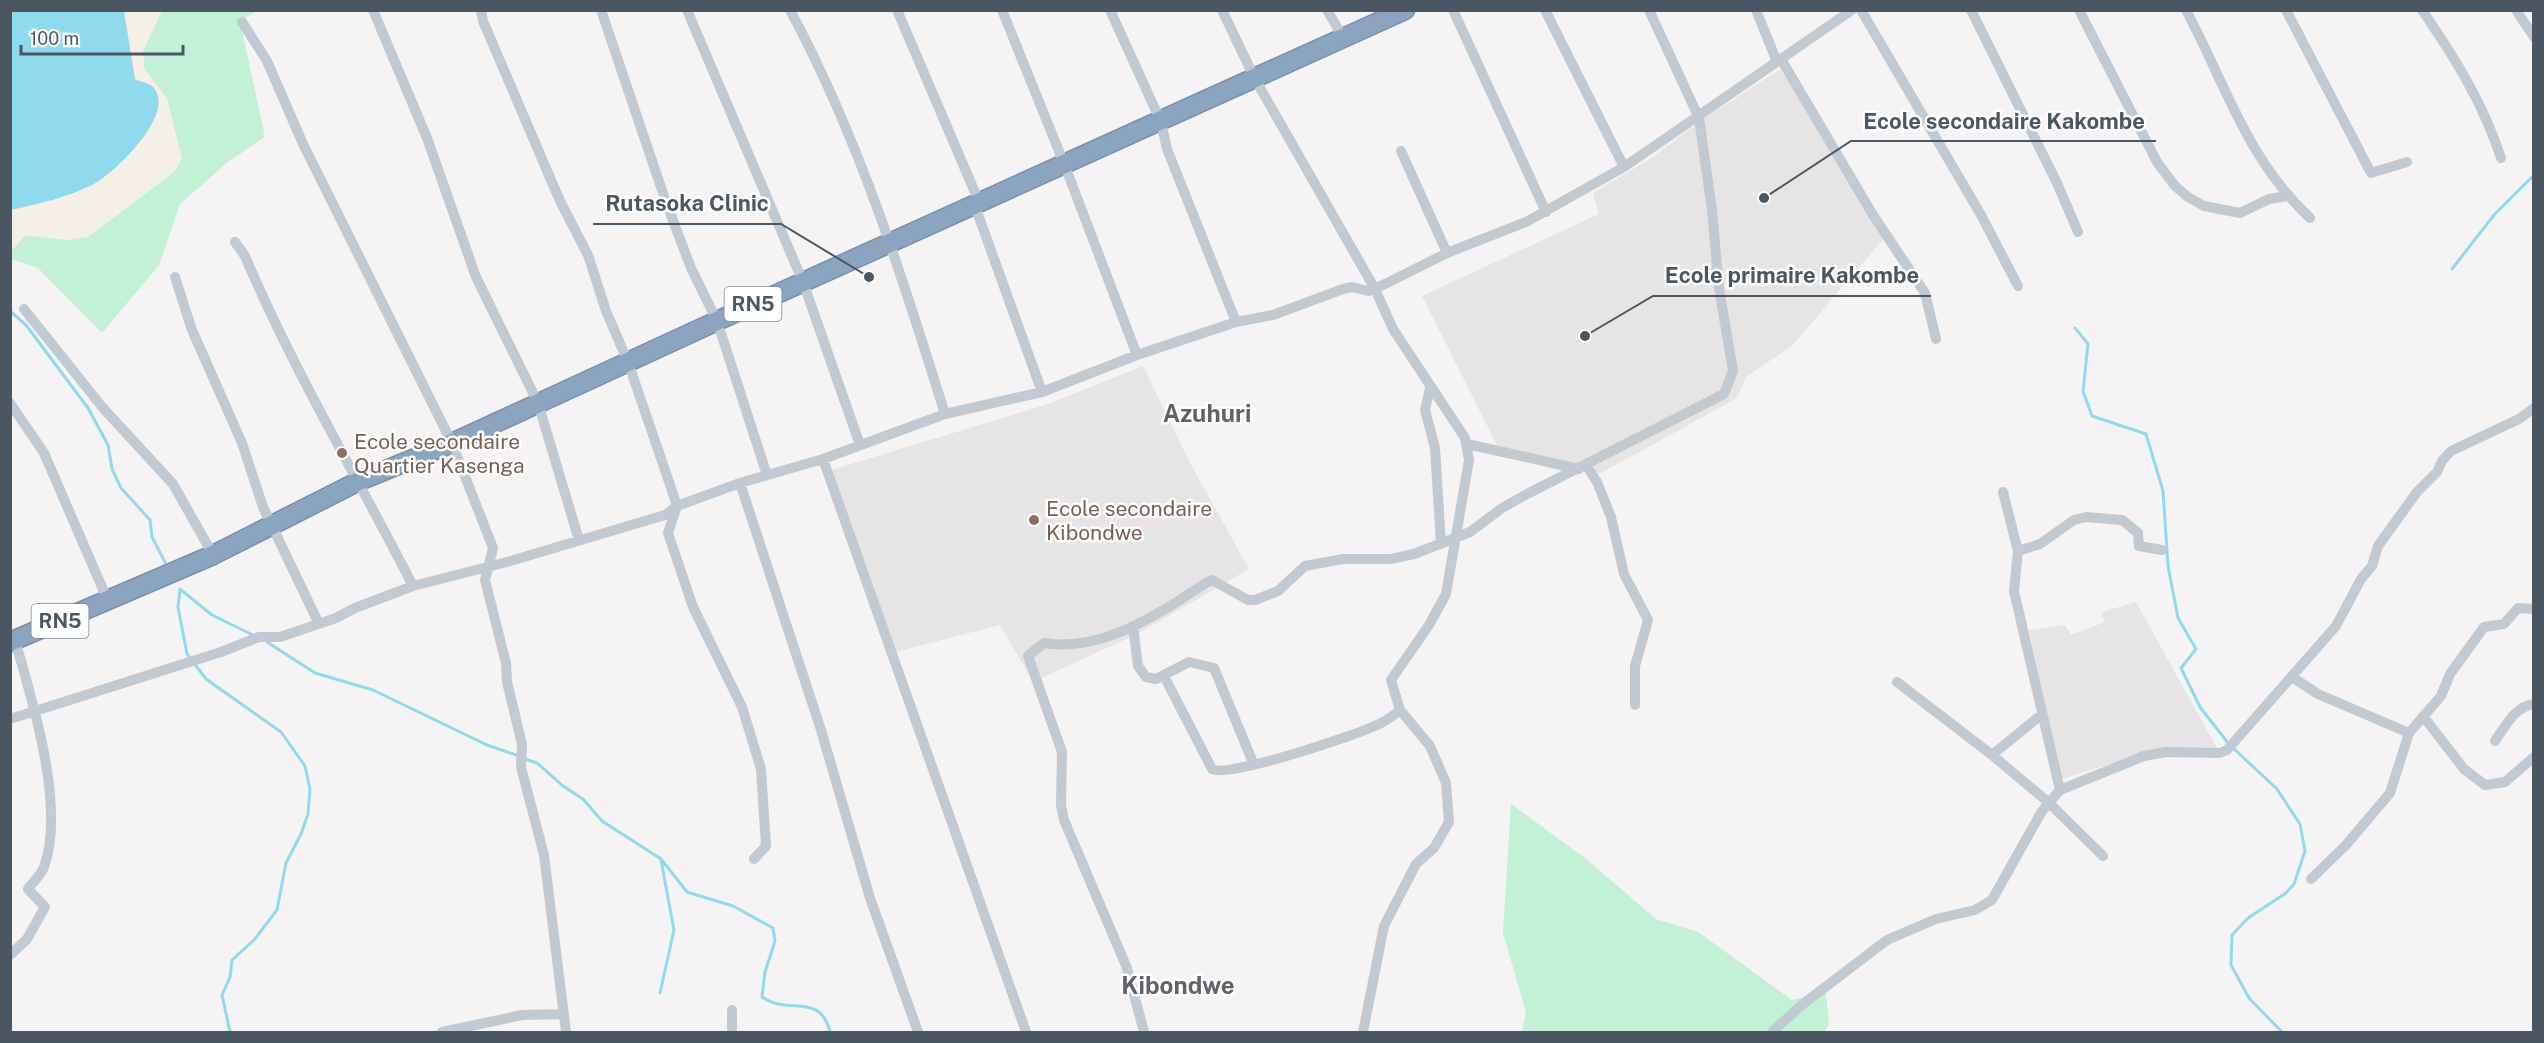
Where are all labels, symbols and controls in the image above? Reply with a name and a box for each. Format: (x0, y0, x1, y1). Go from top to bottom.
scale bar (21, 18, 183, 56)
text: 100 m (30, 28, 79, 49)
callout: Ecole secondaire Kakombe (1851, 101, 2156, 141)
text: Ecole secondaire Kakombe (1863, 108, 2145, 134)
callout: Rutasoka Clinic (593, 184, 781, 224)
text: Rutasoka Clinic (605, 190, 769, 216)
callout: Ecole primaire Kakombe (1653, 256, 1931, 296)
text: Ecole primaire Kakombe (1665, 262, 1919, 288)
road number: RN5 (724, 287, 782, 321)
district label: Azuhuri (1163, 399, 1251, 427)
place label: Ecole secondaire Quartier Kasenga (354, 429, 525, 478)
marker: Ecole secondaire Quartier Kasenga (335, 446, 349, 460)
place label: Ecole secondaire Kibondwe (1046, 496, 1212, 545)
marker: Ecole secondaire Kibondwe (1027, 513, 1041, 527)
road number: RN5 (32, 604, 88, 638)
district label: Kibondwe (1121, 971, 1235, 999)

